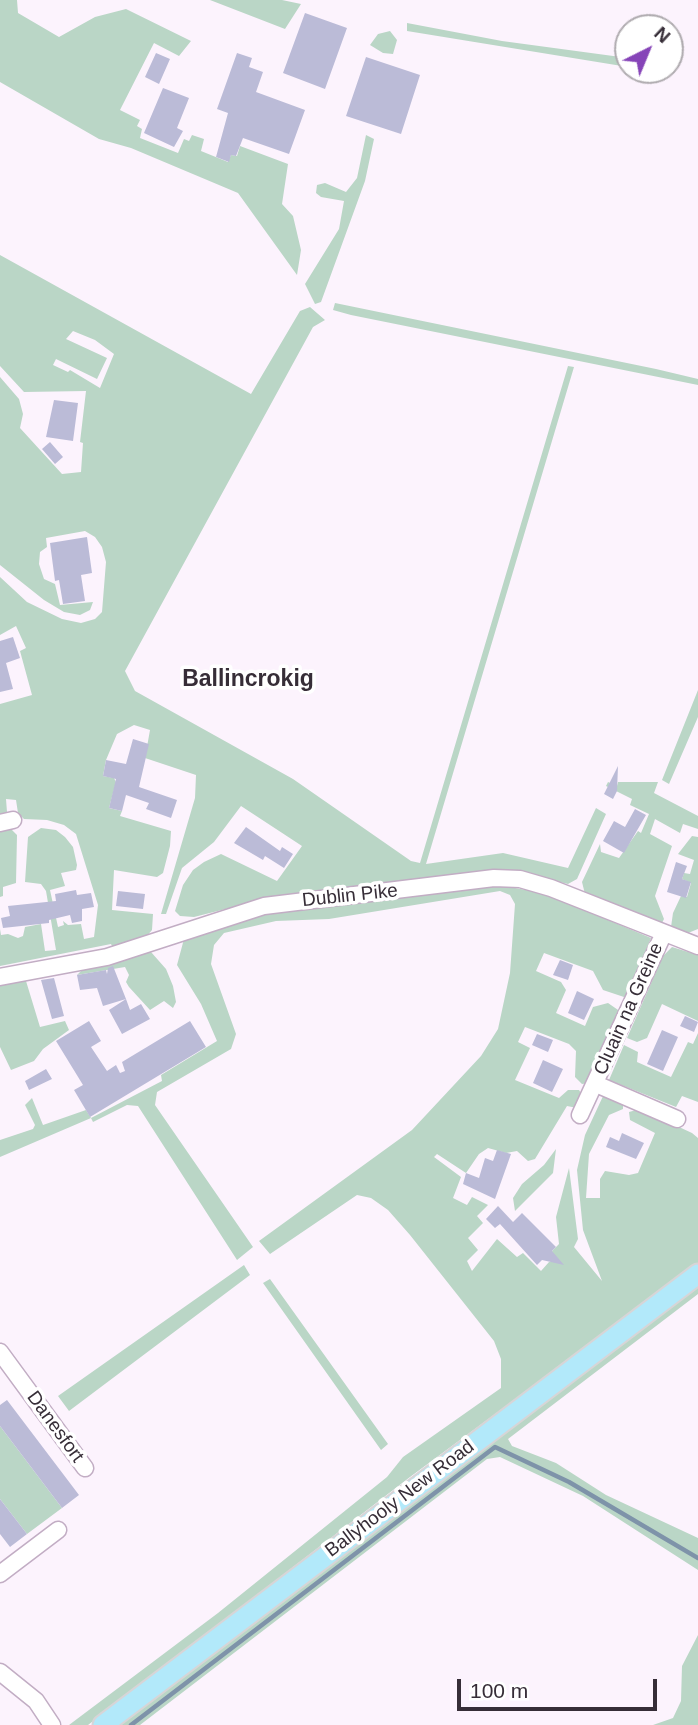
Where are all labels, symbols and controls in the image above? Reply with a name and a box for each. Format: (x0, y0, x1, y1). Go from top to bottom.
north arrow (614, 14, 684, 84)
text: N (650, 22, 674, 47)
district label: Ballincrokig (182, 666, 314, 694)
street label: Dublin Pike (301, 880, 399, 912)
street label: Cluain na Greine (590, 939, 668, 1079)
street label: Danesfort (22, 1387, 88, 1467)
street label: Ballyhooly New Road (321, 1436, 479, 1562)
scale bar (460, 1666, 660, 1710)
text: 100 m (470, 1679, 528, 1702)

